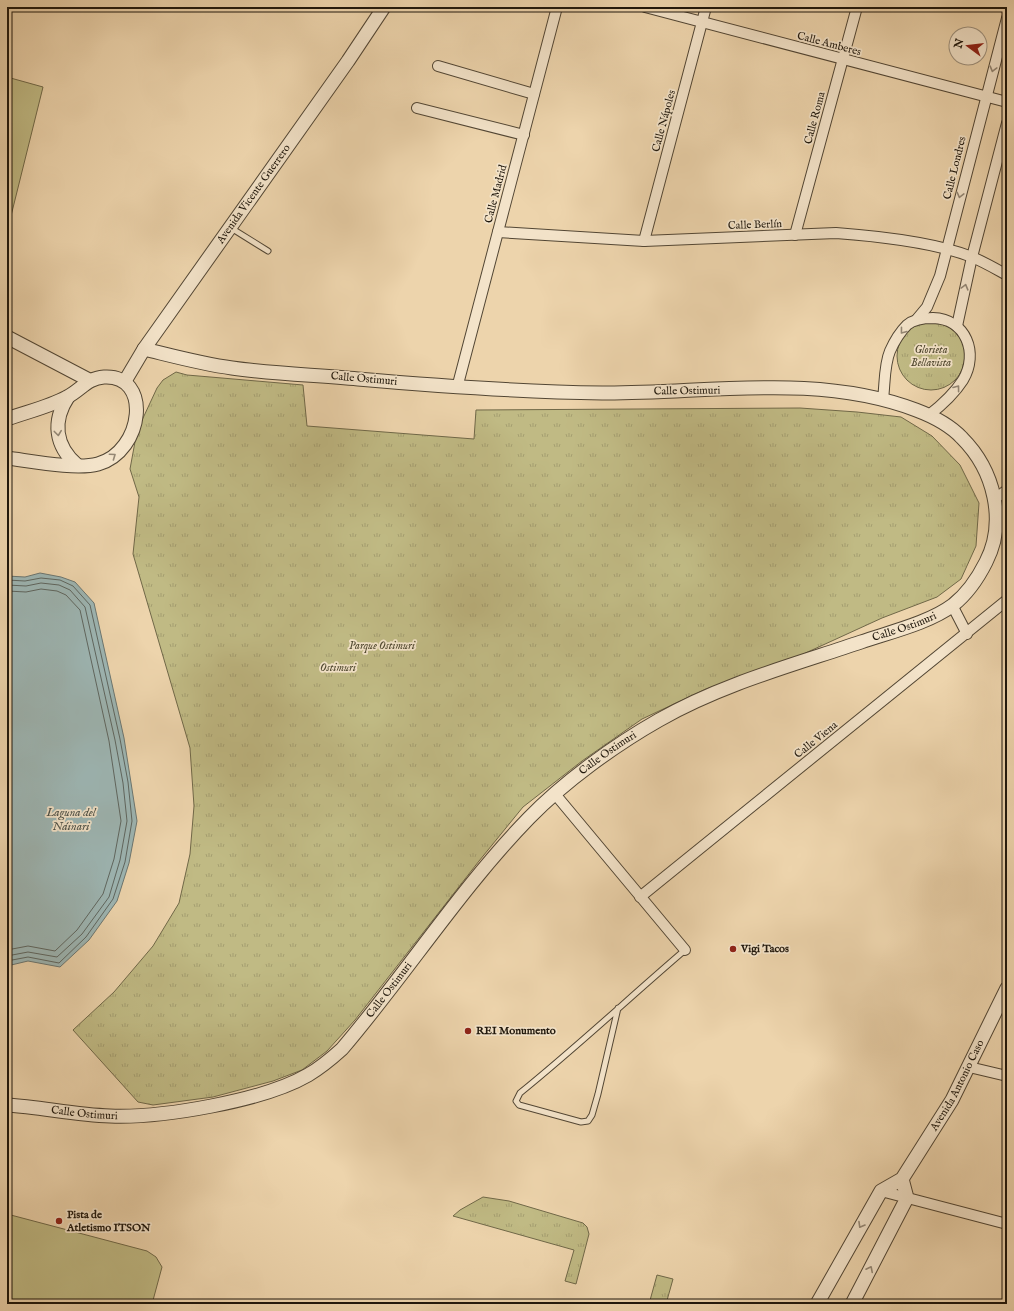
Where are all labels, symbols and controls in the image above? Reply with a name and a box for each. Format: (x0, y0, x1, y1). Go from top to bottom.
north arrow (948, 26, 988, 66)
street label: Calle Amberes (795, 29, 863, 59)
text: N (951, 37, 967, 51)
one-way arrow (989, 65, 998, 72)
street label: Calle Nápoles (649, 88, 679, 154)
street label: Calle Roma (801, 90, 829, 146)
street label: Calle Londres (940, 135, 970, 201)
street label: Avenida Vicente Guerrero (213, 142, 294, 247)
street label: Calle Madrid (481, 163, 511, 225)
one-way arrow (957, 191, 965, 198)
street label: Calle Berlín (728, 217, 782, 233)
one-way arrow (960, 284, 968, 291)
one-way arrow (900, 327, 907, 334)
park label: Glorieta Bellavista (911, 343, 951, 370)
street label: Calle Ostimuri (330, 369, 398, 389)
street label: Calle Ostimuri (653, 383, 721, 399)
one-way arrow (952, 386, 959, 393)
one-way arrow (53, 430, 62, 436)
one-way arrow (109, 454, 116, 461)
street label: Calle Ostimuri (871, 609, 939, 645)
park label: Parque Ostimuri (349, 639, 416, 653)
park label: Ostimuri (320, 661, 357, 675)
street label: Calle Viena (791, 718, 841, 762)
street label: Calle Ostimuri (576, 728, 639, 778)
water label: Laguna del Náinari (45, 805, 97, 834)
place label: Vigi Tacos (740, 942, 789, 956)
marker: Vigi Tacos (728, 944, 738, 954)
street label: Calle Ostimuri (363, 959, 415, 1021)
place label: REI Monumento (476, 1024, 556, 1038)
marker: REI Monumento (463, 1026, 473, 1036)
street label: Avenida Antonio Caso (927, 1037, 987, 1134)
street label: Calle Ostimuri (50, 1103, 118, 1123)
place label: Pista de Atletismo ITSON (66, 1208, 151, 1235)
marker: Pista de Atletismo ITSON (54, 1216, 64, 1226)
one-way arrow (858, 1220, 866, 1228)
one-way arrow (865, 1266, 873, 1274)

